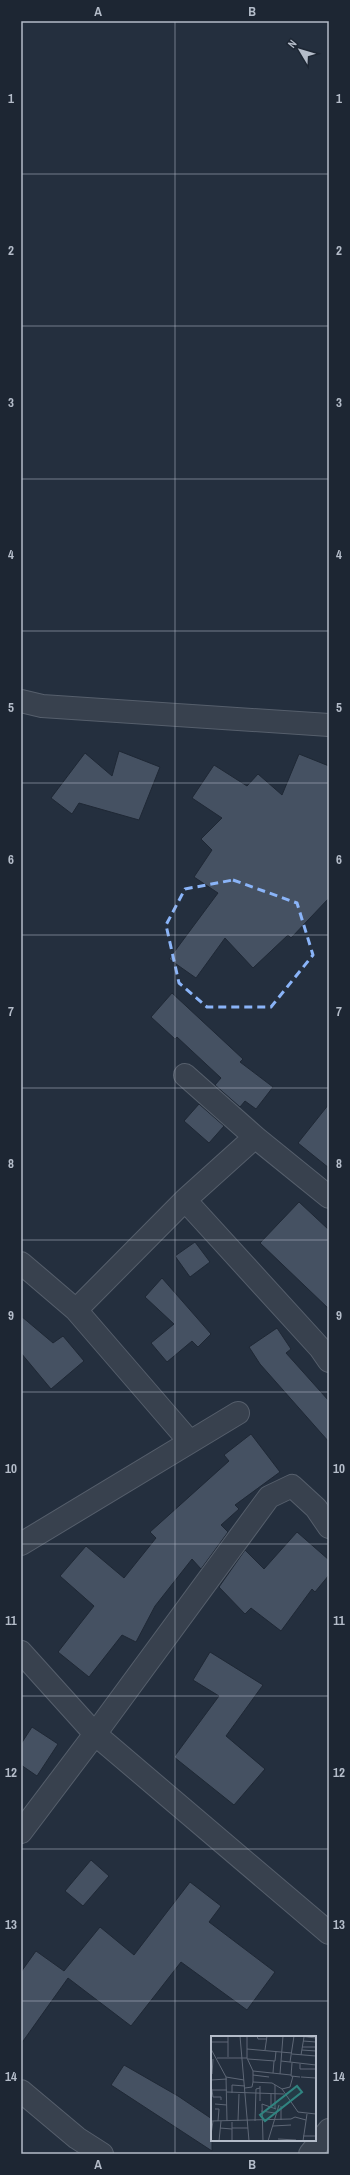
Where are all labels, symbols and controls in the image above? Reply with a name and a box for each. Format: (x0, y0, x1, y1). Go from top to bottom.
text: A (94, 3, 102, 20)
text: B (248, 3, 256, 20)
north arrow (280, 30, 320, 70)
text: N (285, 37, 300, 51)
text: 1 (8, 90, 14, 107)
text: 1 (336, 90, 342, 107)
text: 2 (8, 242, 14, 259)
text: 2 (336, 242, 342, 259)
text: 3 (8, 394, 14, 411)
text: 3 (336, 394, 342, 411)
text: 4 (8, 546, 14, 563)
text: 4 (336, 546, 342, 563)
text: 5 (8, 699, 14, 716)
text: 5 (336, 699, 342, 716)
text: 6 (8, 851, 14, 868)
text: 6 (336, 851, 342, 868)
text: 7 (8, 1003, 14, 1020)
text: 7 (336, 1003, 342, 1020)
text: 8 (8, 1155, 14, 1172)
text: 8 (336, 1155, 342, 1172)
text: 9 (8, 1307, 14, 1324)
text: 9 (336, 1307, 342, 1324)
text: 10 (5, 1460, 17, 1477)
text: 10 (333, 1460, 345, 1477)
text: 11 (5, 1612, 17, 1629)
text: 11 (333, 1612, 345, 1629)
text: 12 (5, 1764, 17, 1781)
text: 12 (333, 1764, 345, 1781)
text: 13 (5, 1916, 17, 1933)
text: 13 (333, 1916, 345, 1933)
inset map (211, 2036, 316, 2141)
text: 14 (5, 2068, 17, 2085)
text: 14 (333, 2068, 345, 2085)
text: A (94, 2156, 102, 2173)
text: B (248, 2156, 256, 2173)

